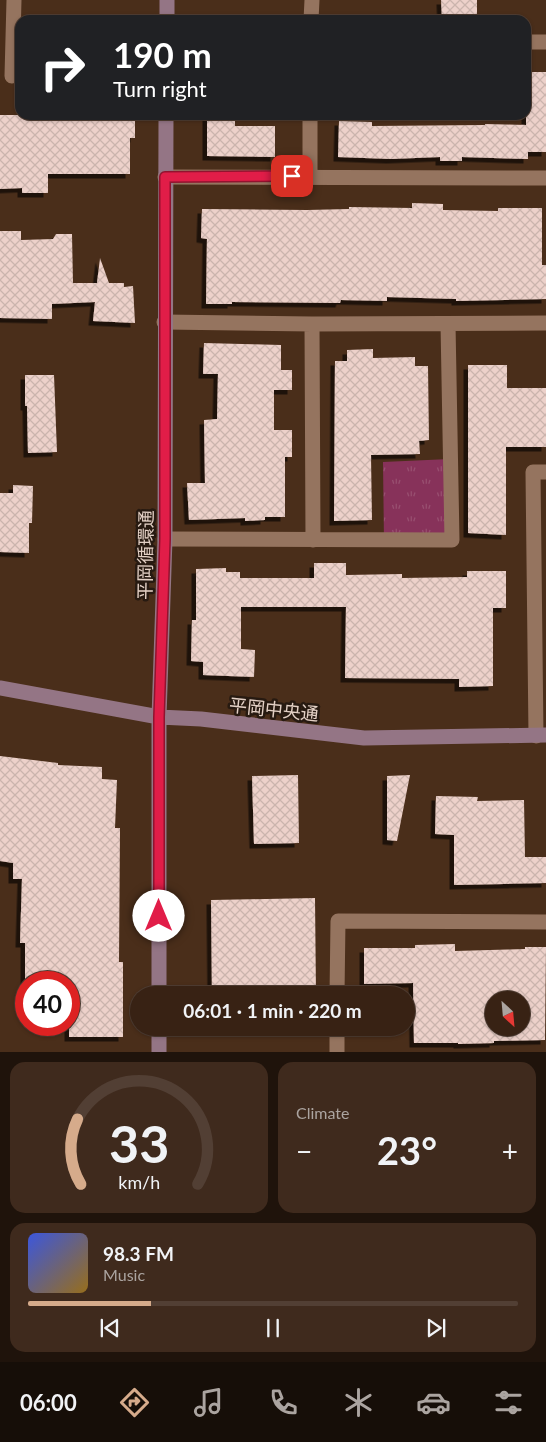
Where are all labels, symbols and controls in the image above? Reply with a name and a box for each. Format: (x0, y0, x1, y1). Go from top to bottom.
text: 190 m (113, 33, 212, 75)
icon: right (30, 35, 95, 100)
text: Turn right (113, 75, 207, 102)
pin (271, 155, 313, 197)
icon: arrive (278, 162, 306, 190)
street label: 平岡循環通 (133, 510, 157, 600)
street label: 平岡中央通 (228, 693, 320, 725)
position arrow (132, 889, 184, 941)
speed limit sign: 40 (15, 971, 80, 1036)
north arrow (485, 991, 530, 1036)
map controls (485, 991, 530, 1036)
text: 06:01 · 1 min · 220 m (183, 999, 362, 1022)
text: Climate (296, 1103, 349, 1122)
text: 33 (109, 1112, 169, 1174)
text: 23° (377, 1127, 437, 1173)
text: − (296, 1134, 312, 1168)
text: + (502, 1134, 518, 1168)
text: km/h (118, 1171, 160, 1193)
text: 98.3 FM (103, 1242, 174, 1265)
text: Music (103, 1265, 145, 1284)
icon: previous (96, 1314, 124, 1342)
icon: pause (259, 1314, 287, 1342)
icon: next (422, 1314, 450, 1342)
icon: directions (117, 1385, 152, 1420)
icon: music (191, 1385, 226, 1420)
icon: phone (266, 1385, 301, 1420)
icon: climate (341, 1385, 376, 1420)
icon: car (416, 1385, 451, 1420)
icon: filters (491, 1385, 526, 1420)
text: 06:00 (20, 1389, 77, 1416)

